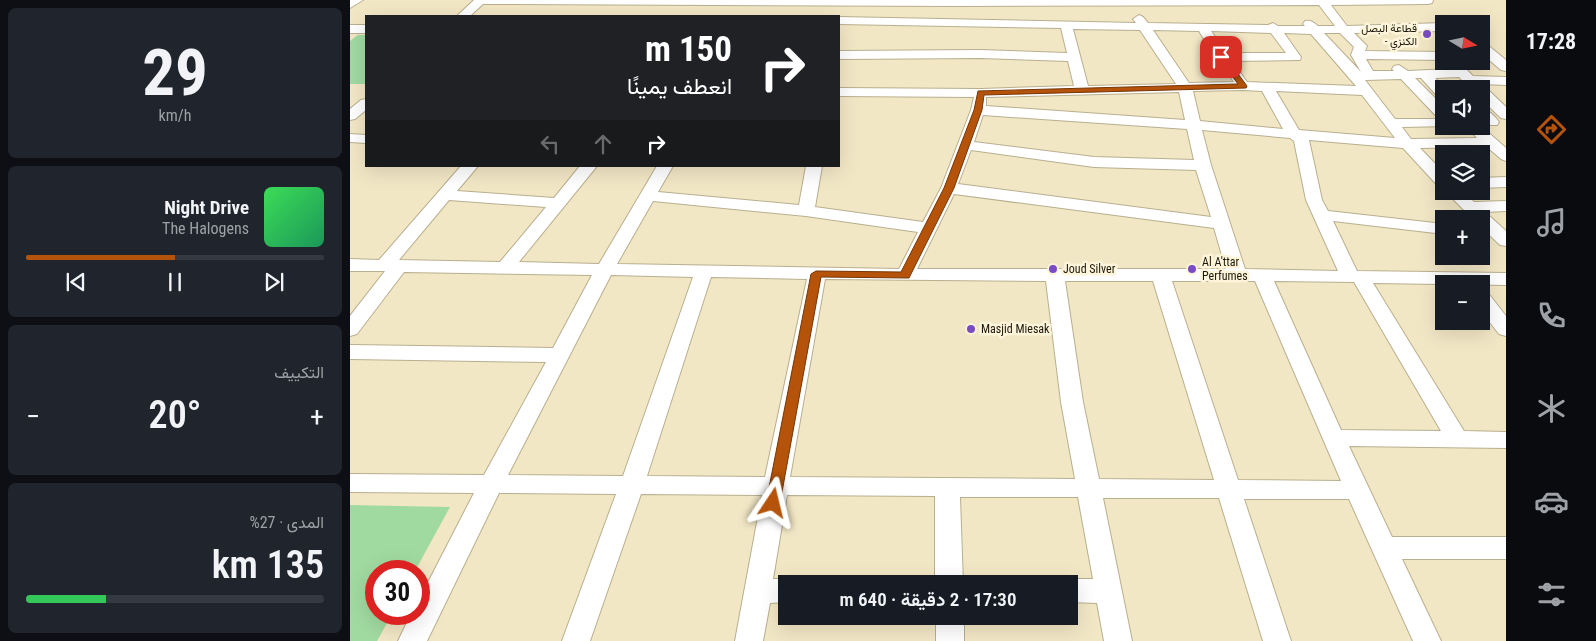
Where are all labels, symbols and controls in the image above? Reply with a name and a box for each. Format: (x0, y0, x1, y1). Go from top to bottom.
north arrow (1435, 15, 1490, 70)
map controls (1435, 15, 1490, 330)
place label: قطاعة البصل - الكنزي (1361, 22, 1417, 51)
marker: قطاعة البصل - الكنزي (1421, 28, 1433, 40)
text: 150 m (645, 29, 732, 70)
text: 17:28 (1526, 29, 1576, 54)
text: 29 (142, 35, 208, 111)
icon: right (750, 35, 815, 100)
pin (1200, 36, 1242, 78)
icon: arrive (1207, 43, 1235, 71)
text: انعطف يمينًا (627, 74, 732, 99)
button: sound (1435, 80, 1490, 135)
text: km/h (159, 106, 191, 125)
icon: directions (1534, 112, 1569, 147)
icon: left (536, 130, 564, 158)
icon: ahead (589, 130, 617, 158)
icon: right (642, 130, 670, 158)
button: layers (1435, 145, 1490, 200)
text: Night Drive (164, 196, 249, 219)
icon: music (1534, 205, 1569, 240)
button: + (1435, 210, 1490, 265)
text: The Halogens (162, 219, 249, 238)
place label: Al A'ttar Perfumes (1202, 255, 1248, 283)
place label: Joud Silver (1063, 262, 1116, 276)
marker: Joud Silver (1047, 263, 1059, 275)
marker: Al A'ttar Perfumes (1186, 263, 1198, 275)
icon: previous (62, 268, 90, 296)
icon: pause (161, 268, 189, 296)
icon: next (260, 268, 288, 296)
button: − (1435, 275, 1490, 330)
icon: phone (1534, 298, 1569, 333)
place label: Masjid Miesak (981, 322, 1050, 336)
marker: Masjid Miesak (965, 323, 977, 335)
text: التكييف (274, 363, 324, 382)
icon: climate (1534, 391, 1569, 426)
text: 20° (149, 393, 201, 437)
text: − (26, 400, 40, 433)
text: + (310, 400, 324, 433)
position arrow (746, 476, 798, 528)
icon: car (1534, 484, 1569, 519)
text: المدى · 27% (250, 513, 324, 532)
text: 135 km (212, 543, 324, 587)
speed limit sign: 30 (365, 560, 430, 625)
icon: filters (1534, 577, 1569, 612)
text: 17:30 · 2 دقيقة · 640 m (840, 588, 1016, 611)

